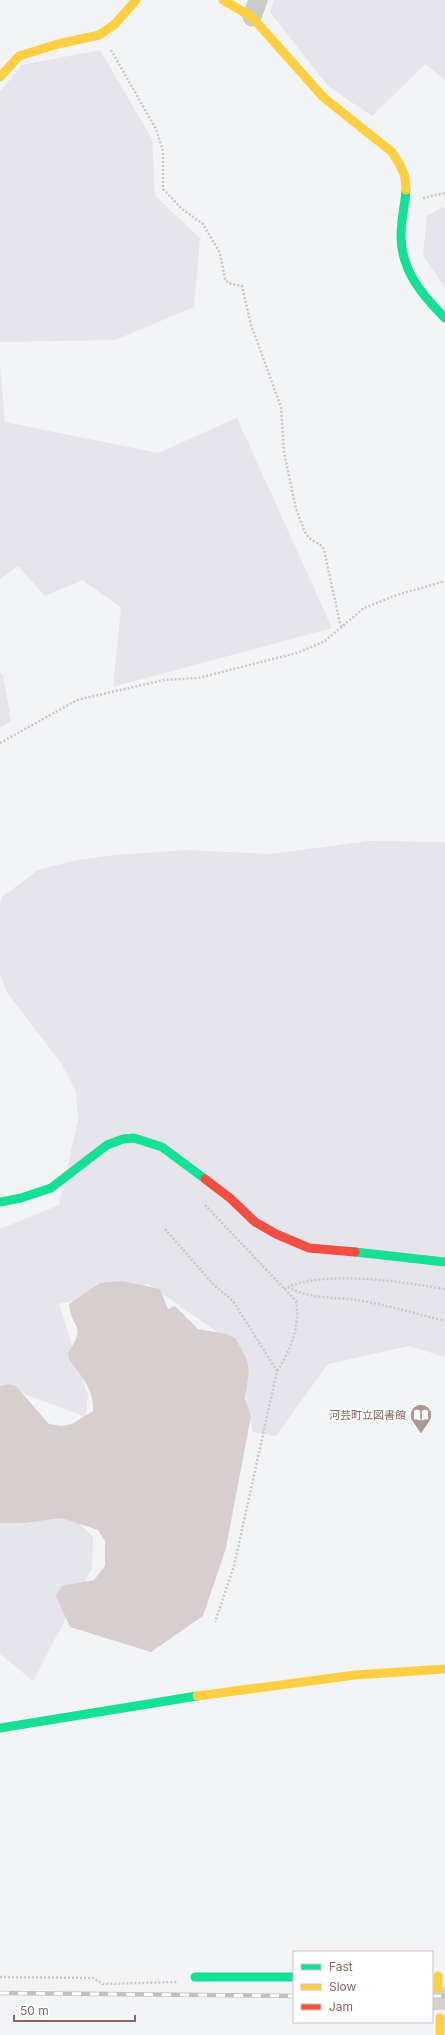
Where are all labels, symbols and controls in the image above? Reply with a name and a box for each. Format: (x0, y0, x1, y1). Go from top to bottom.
library icon: 河芸町立図書館 (408, 1402, 434, 1435)
place label: 河芸町立図書館 (329, 1408, 406, 1422)
legend (293, 1951, 433, 2023)
text: Fast (329, 1959, 353, 1974)
text: Slow (329, 1979, 357, 1994)
scale bar (14, 1997, 135, 2023)
text: Jam (329, 1999, 353, 2014)
text: 50 m (20, 2003, 49, 2018)

